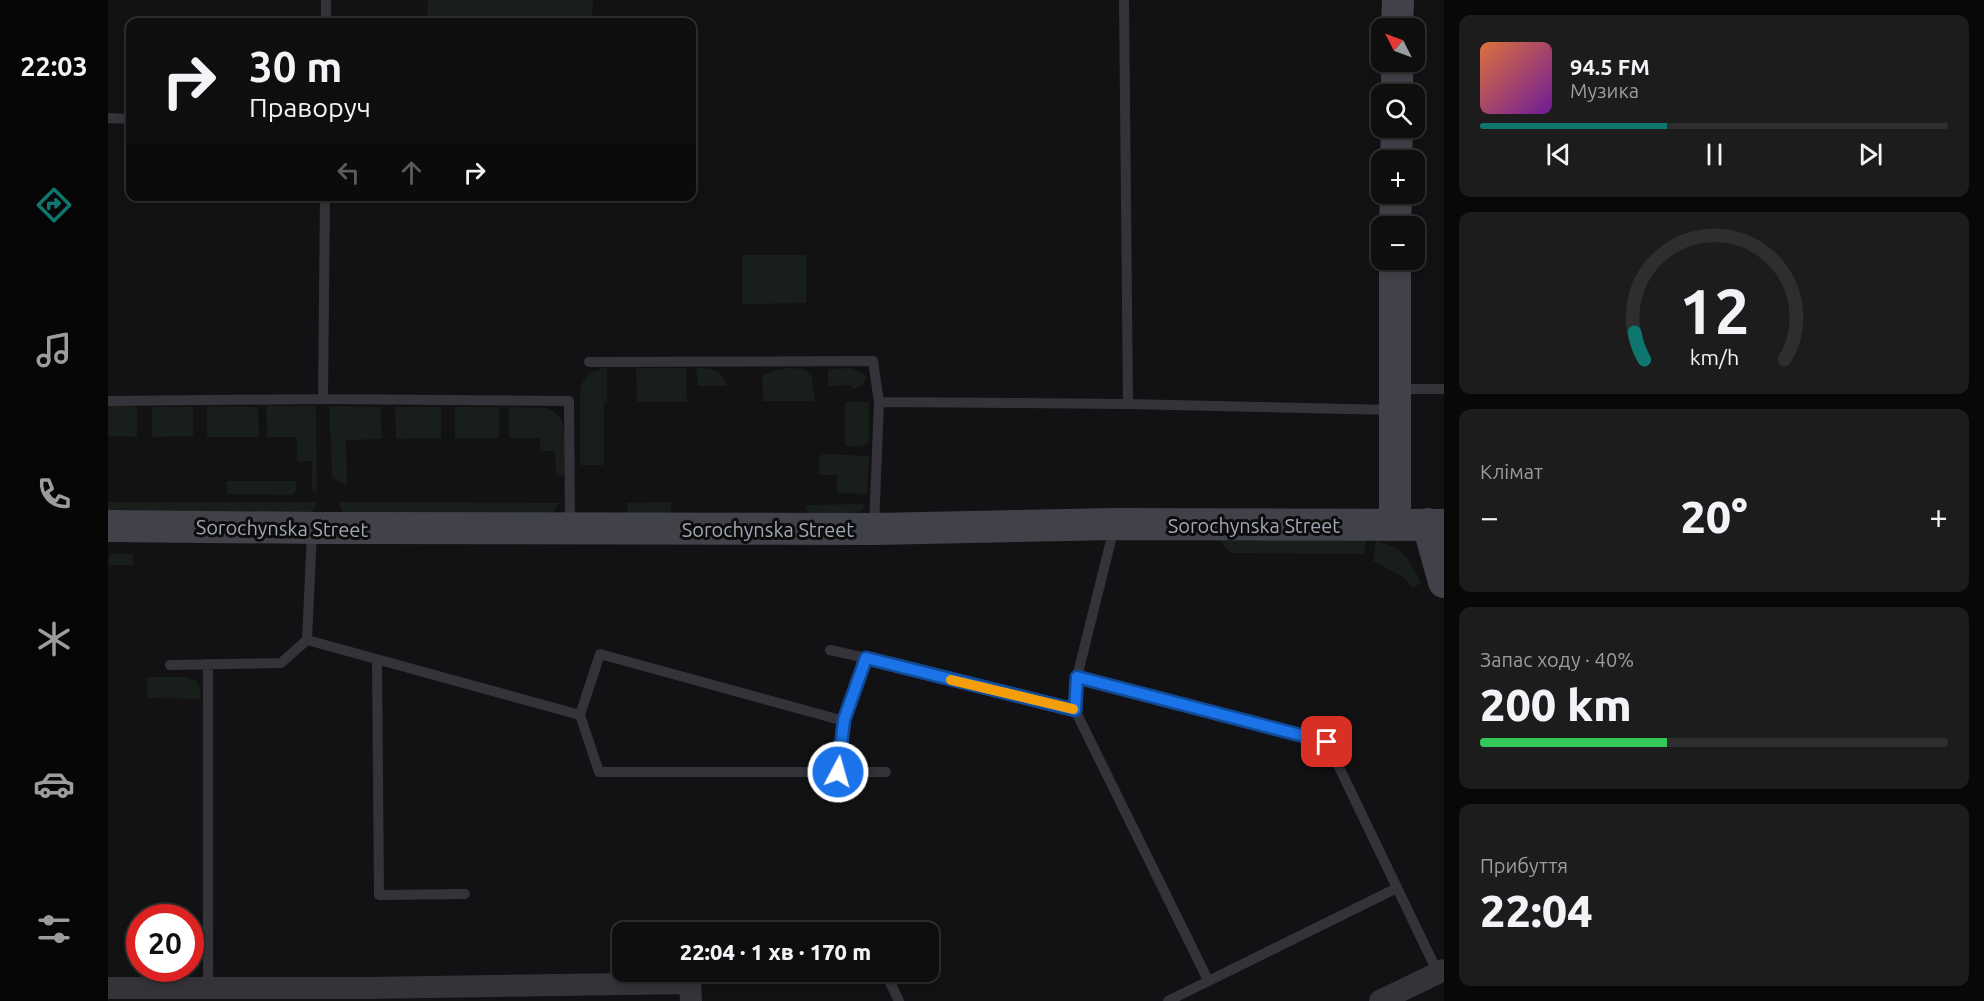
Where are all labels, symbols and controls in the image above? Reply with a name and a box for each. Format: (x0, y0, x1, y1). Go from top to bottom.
north arrow (1371, 18, 1425, 72)
map controls (1371, 18, 1425, 270)
icon: right (150, 42, 228, 120)
text: 30 m (249, 43, 343, 90)
text: 22:03 (20, 51, 88, 81)
text: 94.5 FM (1570, 54, 1650, 79)
text: Музика (1570, 79, 1639, 102)
button: search (1371, 84, 1425, 138)
text: Праворуч (249, 92, 371, 122)
icon: previous (1542, 138, 1575, 171)
icon: pause (1698, 138, 1731, 171)
icon: next (1854, 138, 1887, 171)
button: + (1371, 150, 1425, 204)
icon: left (332, 156, 365, 189)
icon: ahead (395, 156, 428, 189)
icon: right (458, 156, 491, 189)
icon: directions (33, 184, 75, 226)
button: − (1371, 216, 1425, 270)
text: 12 (1679, 276, 1749, 346)
icon: music (33, 329, 75, 371)
text: km/h (1689, 346, 1739, 370)
text: Клімат (1480, 460, 1543, 483)
icon: phone (33, 473, 75, 515)
text: 20° (1680, 491, 1748, 542)
text: − (1480, 498, 1499, 535)
text: + (1929, 498, 1948, 535)
street label: Sorochynska Street (1168, 514, 1340, 537)
street label: Sorochynska Street (196, 515, 369, 541)
street label: Sorochynska Street (682, 518, 854, 541)
icon: climate (33, 618, 75, 660)
text: Запас ходу · 40% (1480, 648, 1634, 671)
text: 200 km (1480, 679, 1632, 730)
pin (1301, 716, 1352, 767)
icon: arrive (1310, 725, 1343, 758)
position arrow (806, 740, 870, 804)
icon: car (33, 763, 75, 805)
text: Прибуття (1480, 854, 1568, 877)
text: 22:04 (1480, 885, 1593, 936)
speed limit sign: 20 (126, 904, 204, 982)
icon: filters (33, 908, 75, 950)
text: 22:04 · 1 хв · 170 m (680, 939, 871, 964)

